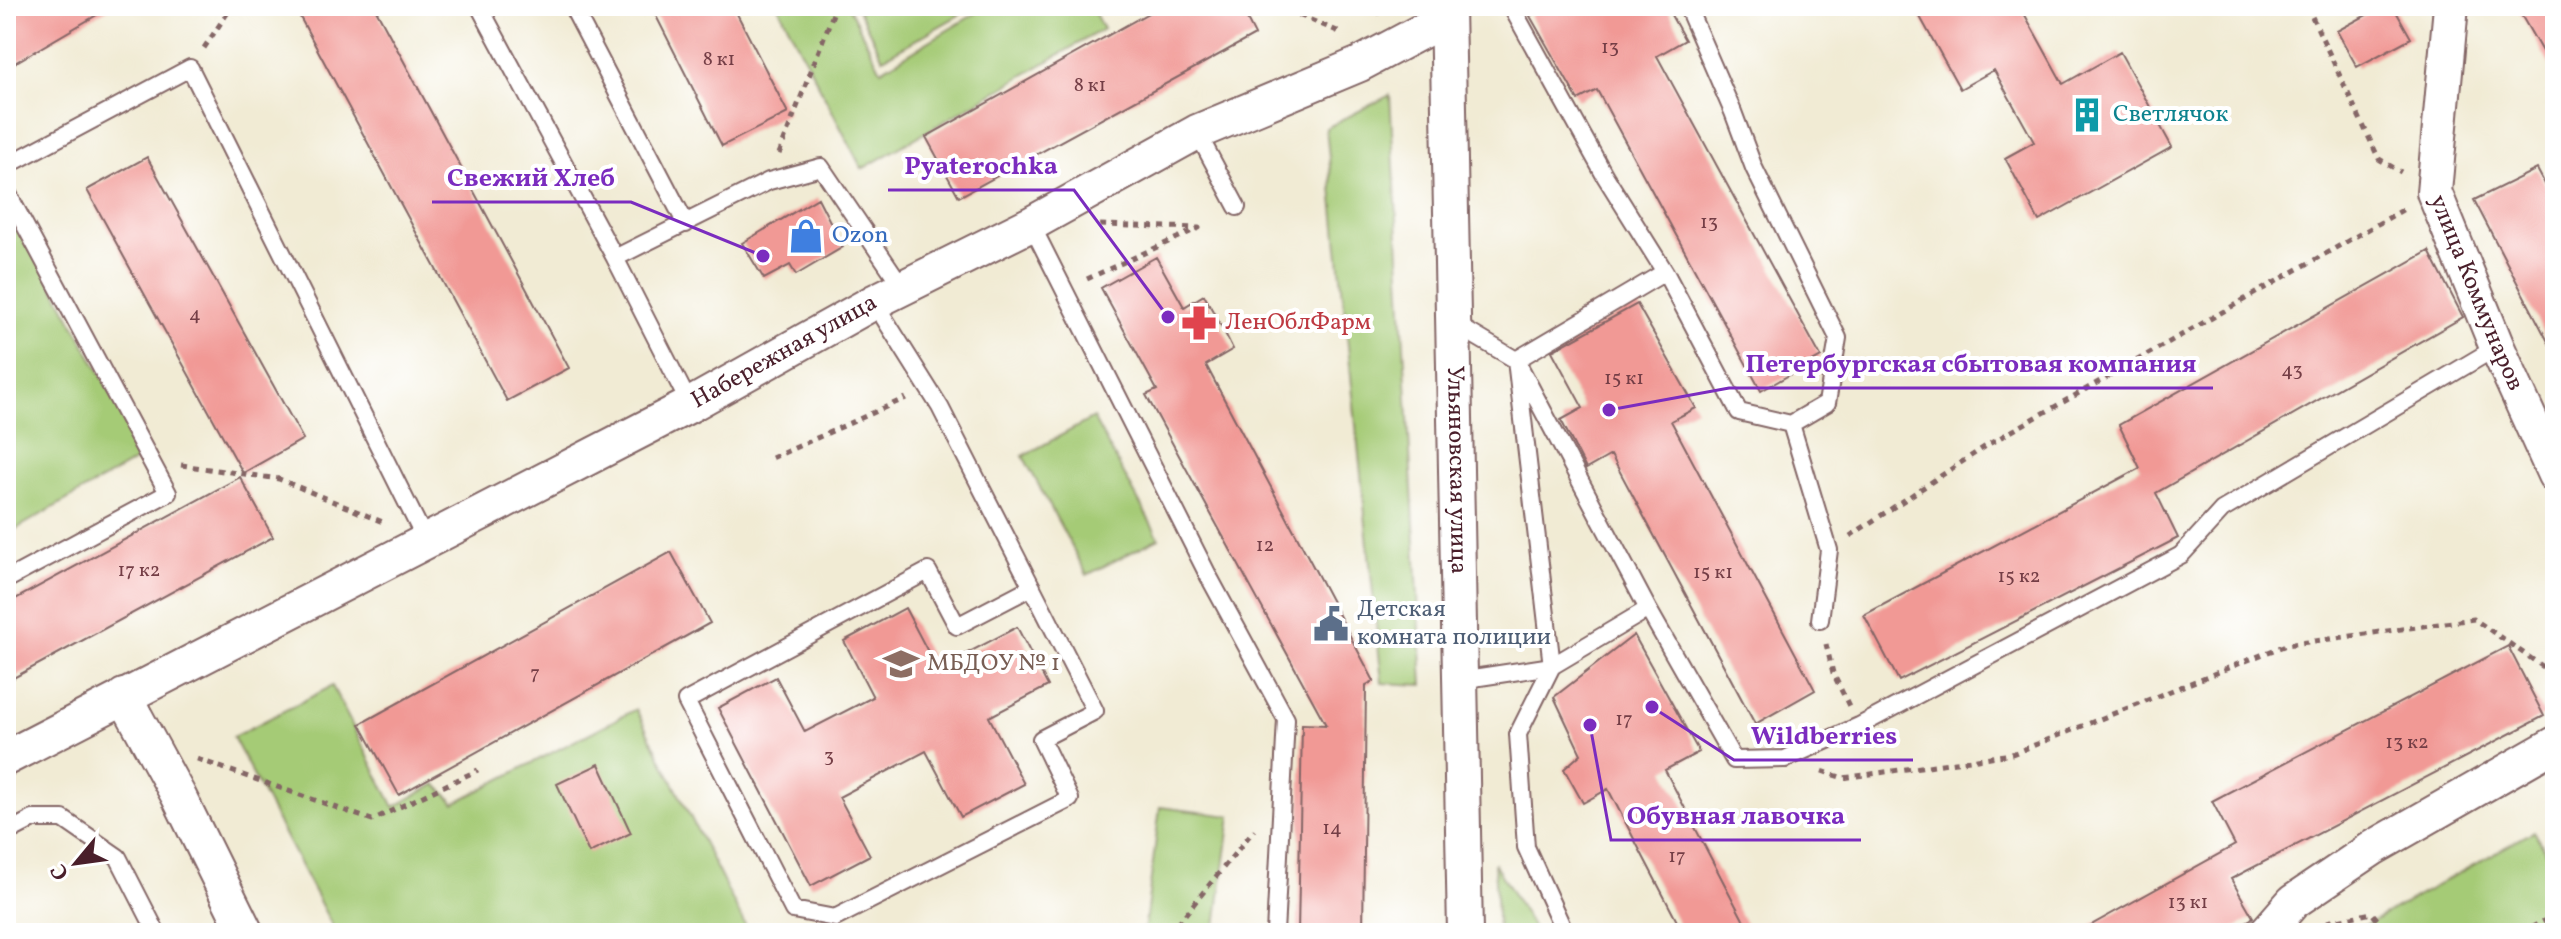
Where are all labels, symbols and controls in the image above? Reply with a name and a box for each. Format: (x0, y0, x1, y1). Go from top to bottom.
house number: 13 (1601, 34, 1619, 62)
house number: 8 к1 (703, 46, 735, 74)
house number: 8 к1 (1074, 72, 1106, 100)
building icon: Светлячок (2068, 96, 2106, 134)
place label: Светлячок (2113, 98, 2228, 132)
callout: Pyaterochka (888, 140, 1074, 190)
text: Pyaterochka (904, 149, 1058, 185)
callout: Свежий Хлеб (432, 152, 631, 202)
text: Свежий Хлеб (447, 161, 615, 197)
street label: улица Коммунаров (2420, 190, 2532, 396)
house number: 13 (1700, 209, 1718, 237)
shop icon: Ozon (787, 217, 825, 255)
place label: Ozon (832, 219, 889, 253)
street label: Набережная улица (685, 286, 884, 418)
house number: 4 (189, 301, 201, 329)
pharmacy icon: ЛенОблФарм (1180, 304, 1218, 342)
place label: ЛенОблФарм (1225, 306, 1371, 340)
callout: Петербургская сбытовая компания (1729, 338, 2213, 388)
text: Петербургская сбытовая компания (1745, 347, 2197, 383)
house number: 43 (2281, 357, 2303, 385)
street label: Ульяновская улица (1437, 365, 1475, 574)
house number: 15 к1 (1604, 365, 1644, 393)
house number: 12 (1256, 532, 1274, 560)
house number: 17 к2 (118, 557, 160, 585)
house number: 15 к1 (1693, 559, 1733, 587)
house number: 15 к2 (1998, 563, 2040, 591)
place label: Детская комната полиции (1357, 593, 1551, 655)
public building icon: Детская комната полиции (1312, 605, 1350, 643)
school or university icon: МБДОУ № 1 (882, 645, 920, 683)
place label: МБДОУ № 1 (927, 647, 1060, 681)
house number: 7 (530, 660, 540, 688)
house number: 17 (1615, 706, 1633, 734)
callout: Wildberries (1734, 710, 1913, 760)
text: Wildberries (1751, 719, 1897, 755)
house number: 13 к2 (2385, 729, 2429, 757)
house number: 3 (824, 743, 834, 771)
callout: Обувная лавочка (1611, 790, 1861, 840)
text: Обувная лавочка (1627, 799, 1845, 835)
house number: 14 (1322, 815, 1342, 843)
north arrow (36, 823, 116, 903)
house number: 17 (1668, 843, 1686, 871)
text: С (44, 858, 78, 885)
house number: 13 к1 (2168, 889, 2208, 917)

